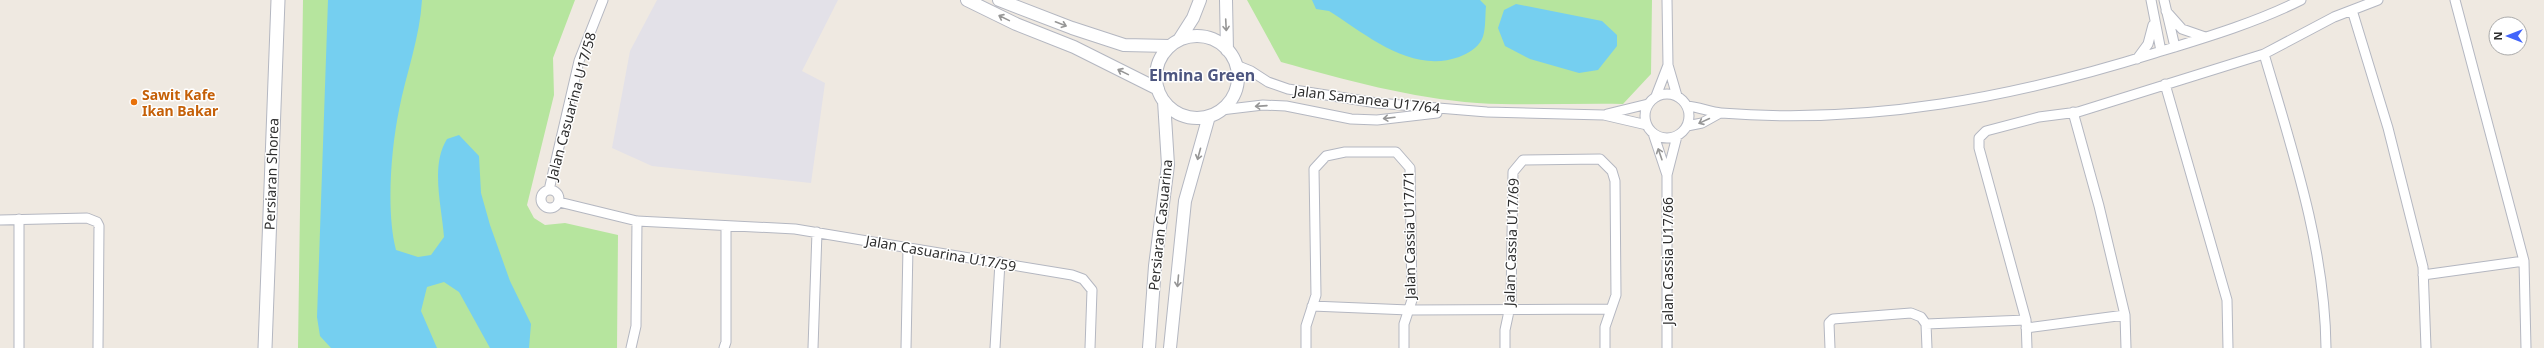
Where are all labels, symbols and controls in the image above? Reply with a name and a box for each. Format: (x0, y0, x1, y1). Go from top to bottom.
one-way arrow (999, 14, 1011, 21)
north arrow (2488, 16, 2528, 56)
one-way arrow (1222, 18, 1230, 31)
one-way arrow (1055, 21, 1067, 29)
street label: Jalan Casuarina U17/58 (542, 30, 600, 184)
text: N (2490, 32, 2505, 40)
district label: Elmina Green (1149, 64, 1255, 86)
one-way arrow (1117, 68, 1129, 75)
street label: Jalan Samanea U17/64 (1291, 80, 1441, 117)
place label: Sawit Kafe Ikan Bakar (142, 85, 219, 120)
marker: Sawit Kafe Ikan Bakar (129, 97, 139, 107)
one-way arrow (1255, 103, 1268, 110)
one-way arrow (1383, 115, 1396, 122)
street label: Persiaran Shorea (260, 118, 282, 230)
one-way arrow (1698, 118, 1710, 125)
one-way arrow (1194, 147, 1202, 160)
one-way arrow (1656, 147, 1663, 160)
street label: Persiaran Casuarina (1144, 158, 1176, 292)
street label: Jalan Cassia U17/71 (1398, 171, 1420, 301)
street label: Jalan Cassia U17/69 (1499, 178, 1523, 308)
street label: Jalan Cassia U17/66 (1658, 197, 1677, 327)
street label: Jalan Casuarina U17/59 (862, 230, 1018, 276)
one-way arrow (1174, 274, 1182, 287)

